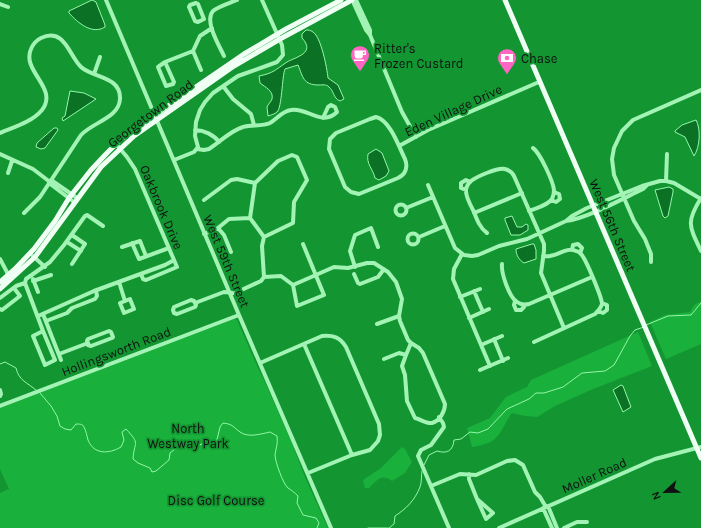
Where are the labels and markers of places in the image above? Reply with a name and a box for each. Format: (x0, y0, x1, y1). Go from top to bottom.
place label: Ritter's Frozen Custard (374, 41, 464, 71)
cafe icon: Ritter's Frozen Custard (349, 44, 371, 72)
bank icon: Chase (496, 47, 518, 75)
place label: Chase (521, 51, 558, 66)

